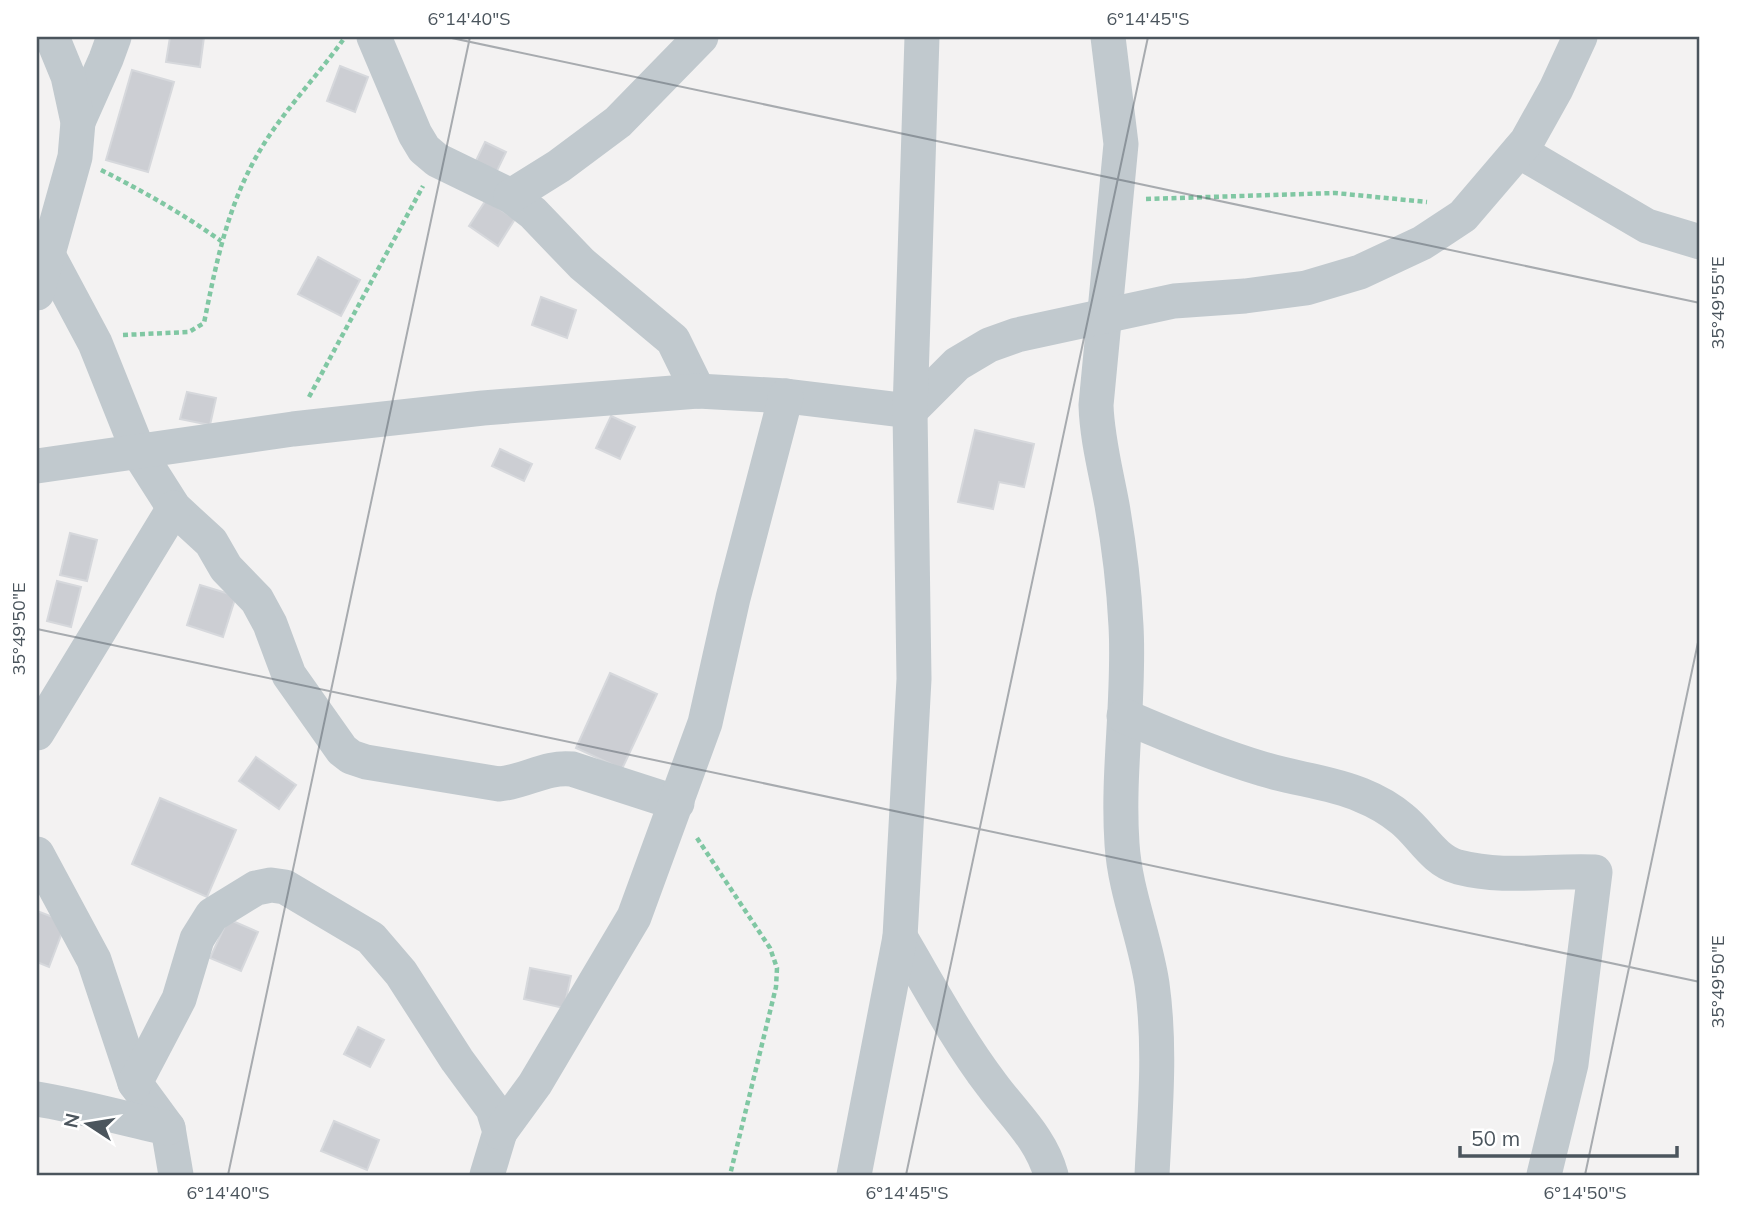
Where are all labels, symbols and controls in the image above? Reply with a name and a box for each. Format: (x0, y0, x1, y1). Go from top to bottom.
text: 6°14'40"S (428, 7, 510, 30)
text: 6°14'45"S (1107, 7, 1189, 30)
text: 35°49'55"E (1706, 256, 1729, 350)
text: 35°49'50"E (7, 582, 30, 676)
text: 35°49'50"E (1706, 935, 1729, 1029)
north arrow (52, 1090, 122, 1160)
text: N (58, 1111, 85, 1130)
scale bar (1460, 1114, 1678, 1158)
text: 50 m (1471, 1125, 1520, 1151)
text: 6°14'40"S (187, 1181, 269, 1204)
text: 6°14'45"S (866, 1181, 948, 1204)
text: 6°14'50"S (1544, 1181, 1626, 1204)

